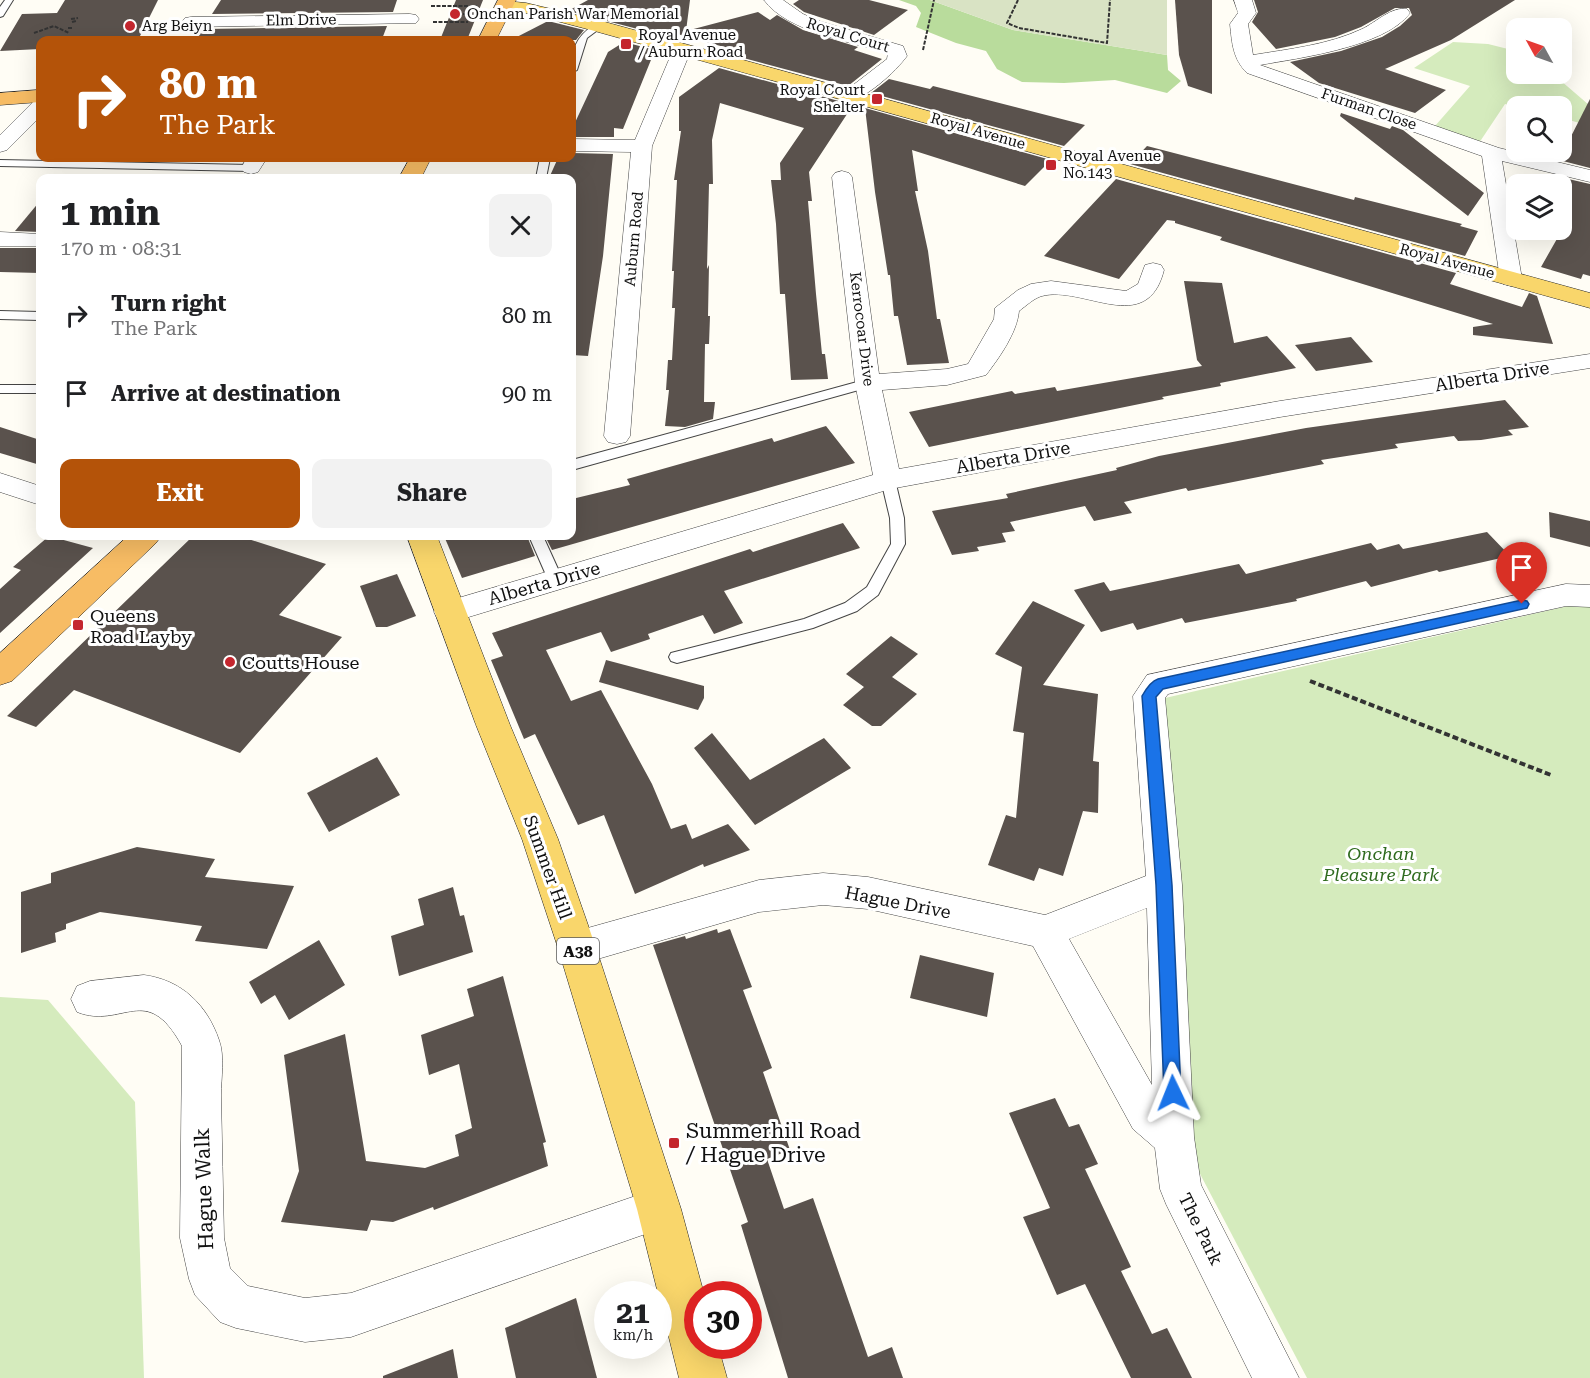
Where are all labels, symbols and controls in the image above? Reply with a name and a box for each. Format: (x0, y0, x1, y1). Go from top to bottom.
place label: Onchan Parish War Memorial (467, 5, 679, 23)
marker: Onchan Parish War Memorial (448, 7, 462, 21)
street label: Elm Drive (265, 10, 337, 30)
street label: Royal Court (804, 14, 892, 56)
place label: Arg Beiyn (142, 17, 213, 35)
north arrow (1506, 18, 1572, 84)
map controls (1506, 18, 1572, 240)
marker: Arg Beiyn (123, 19, 137, 33)
place label: Royal Avenue / Auburn Road (637, 26, 744, 61)
marker: Royal Avenue / Auburn Road (619, 37, 633, 51)
text: 80 m (159, 59, 257, 108)
icon: right (60, 60, 138, 138)
place label: Royal Court Shelter (779, 81, 865, 116)
street label: Furman Close (1319, 84, 1419, 134)
marker: Royal Court Shelter (870, 92, 884, 106)
button: search (1506, 96, 1572, 162)
text: The Park (159, 109, 276, 141)
street label: Royal Avenue (928, 109, 1028, 153)
place label: Royal Avenue No.143 (1063, 147, 1161, 182)
marker: Royal Avenue No.143 (1044, 158, 1058, 172)
button: layers (1506, 174, 1572, 240)
street label: Auburn Road (621, 190, 647, 287)
text: 1 min (60, 192, 160, 234)
button: close (489, 194, 552, 257)
text: 170 m · 08:31 (60, 236, 182, 260)
street label: Royal Avenue (1397, 240, 1497, 282)
street label: Kerrocoar Drive (846, 271, 878, 387)
text: Turn right (111, 291, 226, 316)
icon: right (60, 299, 93, 332)
text: 80 m (502, 303, 552, 328)
text: The Park (111, 316, 197, 340)
street label: Alberta Drive (1433, 357, 1551, 395)
icon: arrive (60, 377, 93, 410)
text: Arrive at destination (111, 381, 340, 406)
text: 90 m (502, 381, 552, 406)
street label: Alberta Drive (954, 437, 1072, 477)
button: Exit (60, 459, 300, 528)
button: Share (312, 459, 552, 528)
pin (1496, 542, 1547, 604)
icon: arrive (1505, 551, 1538, 584)
street label: Alberta Drive (486, 557, 603, 609)
place label: Queens Road Layby (90, 605, 192, 647)
marker: Queens Road Layby (71, 618, 85, 632)
place label: Coutts House (242, 652, 360, 673)
marker: Coutts House (223, 655, 237, 669)
street label: Summer Hill (519, 812, 577, 922)
park label: Onchan Pleasure Park (1322, 843, 1439, 885)
street label: Hague Drive (843, 881, 953, 923)
road number: A38 (557, 938, 599, 964)
position arrow (1141, 1061, 1205, 1125)
place label: Summerhill Road / Hague Drive (685, 1119, 861, 1167)
street label: Hague Walk (190, 1128, 218, 1250)
marker: Summerhill Road / Hague Drive (667, 1136, 681, 1150)
street label: The Park (1175, 1189, 1227, 1269)
speed limit sign: 30 (684, 1281, 762, 1359)
text: 21 (616, 1295, 650, 1330)
text: km/h (613, 1326, 653, 1344)

